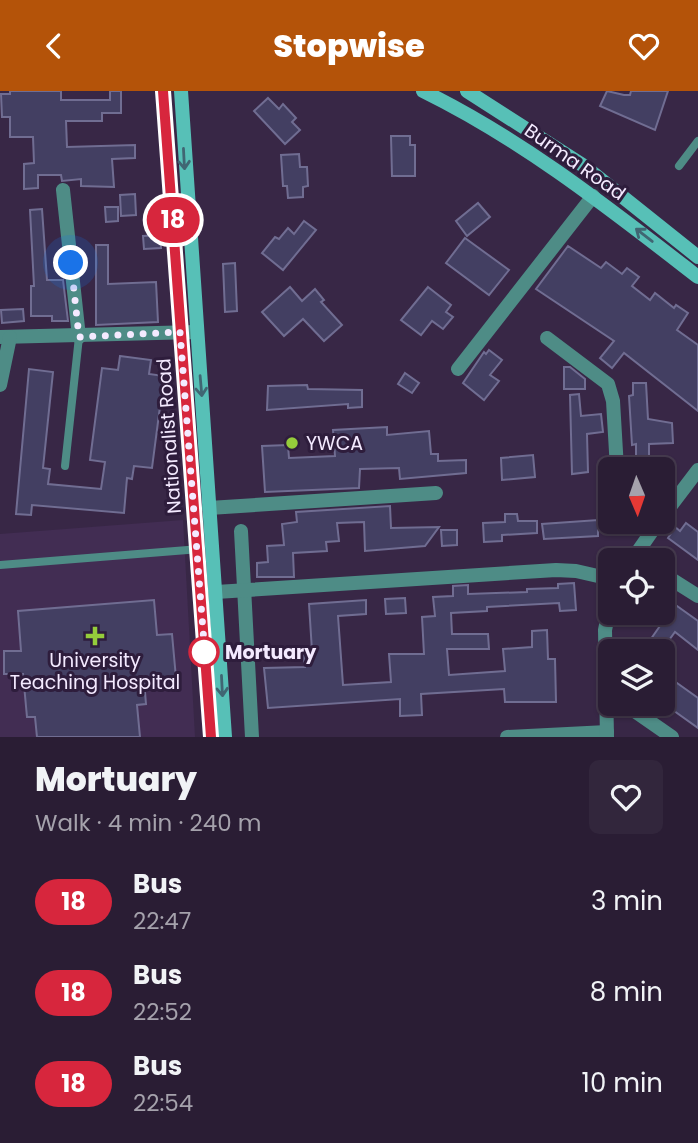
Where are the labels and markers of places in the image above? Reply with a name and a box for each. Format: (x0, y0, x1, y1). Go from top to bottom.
place label: YWCA (306, 430, 363, 457)
marker: YWCA (284, 435, 300, 451)
marker: University Teaching Hospital (85, 626, 105, 646)
marker: Mortuary (189, 637, 219, 667)
place label: Mortuary (225, 639, 317, 666)
place label: University Teaching Hospital (10, 647, 180, 696)

